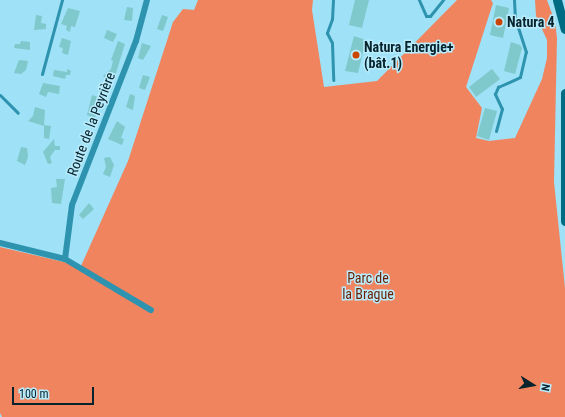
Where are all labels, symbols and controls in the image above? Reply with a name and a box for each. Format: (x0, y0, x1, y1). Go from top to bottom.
place label: Natura 4 (507, 14, 555, 30)
marker: Natura 4 (494, 17, 504, 27)
place label: Natura Energie+ (bât.1) (364, 39, 453, 72)
marker: Natura Energie+ (bât.1) (351, 50, 361, 60)
street label: Route de la Peyrière (63, 70, 119, 178)
park label: Parc de la Brague (342, 270, 394, 302)
north arrow (513, 365, 553, 405)
scale bar (14, 379, 96, 405)
text: N (538, 383, 552, 392)
text: 100 m (19, 387, 49, 401)

